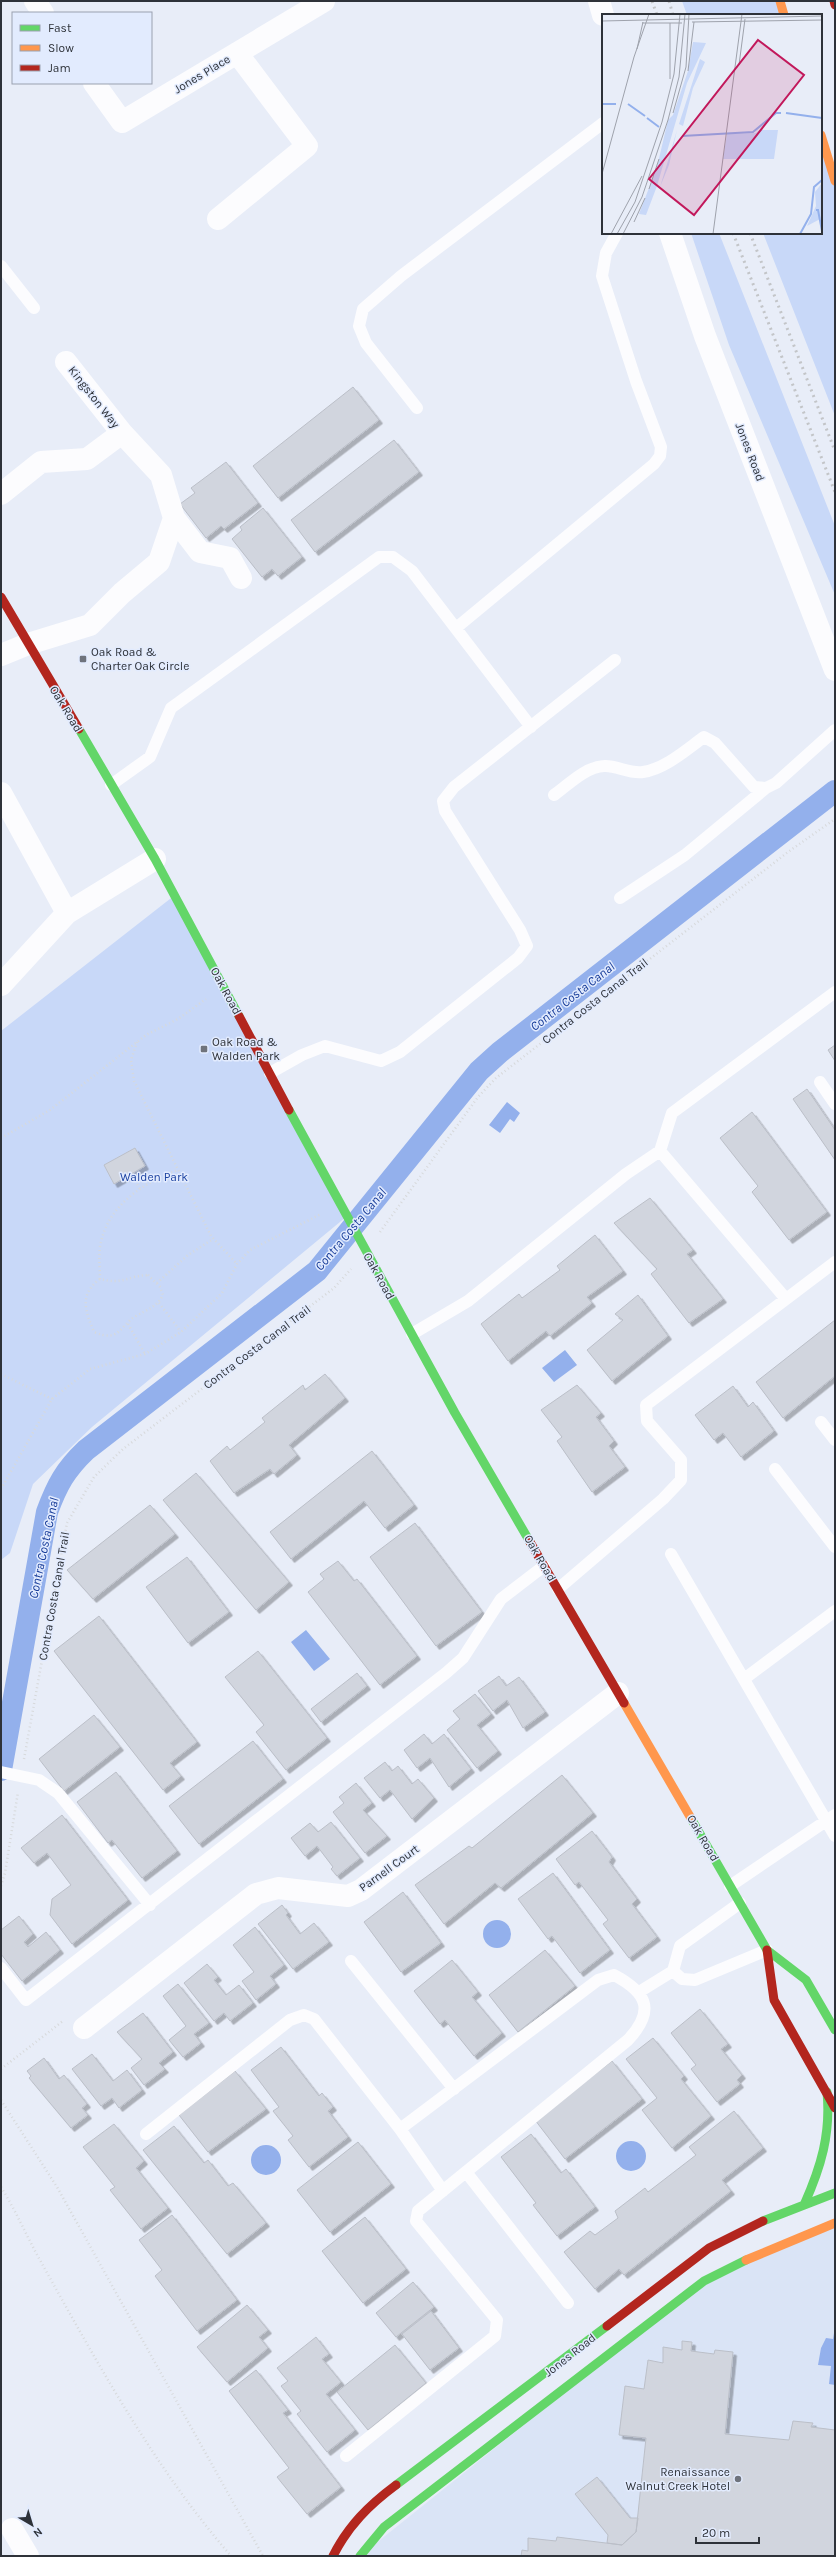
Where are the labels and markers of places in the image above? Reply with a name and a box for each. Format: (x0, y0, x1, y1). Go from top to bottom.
place label: Oak Road & Charter Oak Circle (91, 645, 189, 673)
marker: Oak Road & Charter Oak Circle (78, 654, 88, 664)
place label: Oak Road & Walden Park (212, 1035, 280, 1063)
marker: Oak Road & Walden Park (199, 1044, 209, 1054)
place label: Renaissance Walnut Creek Hotel (626, 2465, 730, 2493)
marker: Renaissance Walnut Creek Hotel (733, 2474, 743, 2484)

